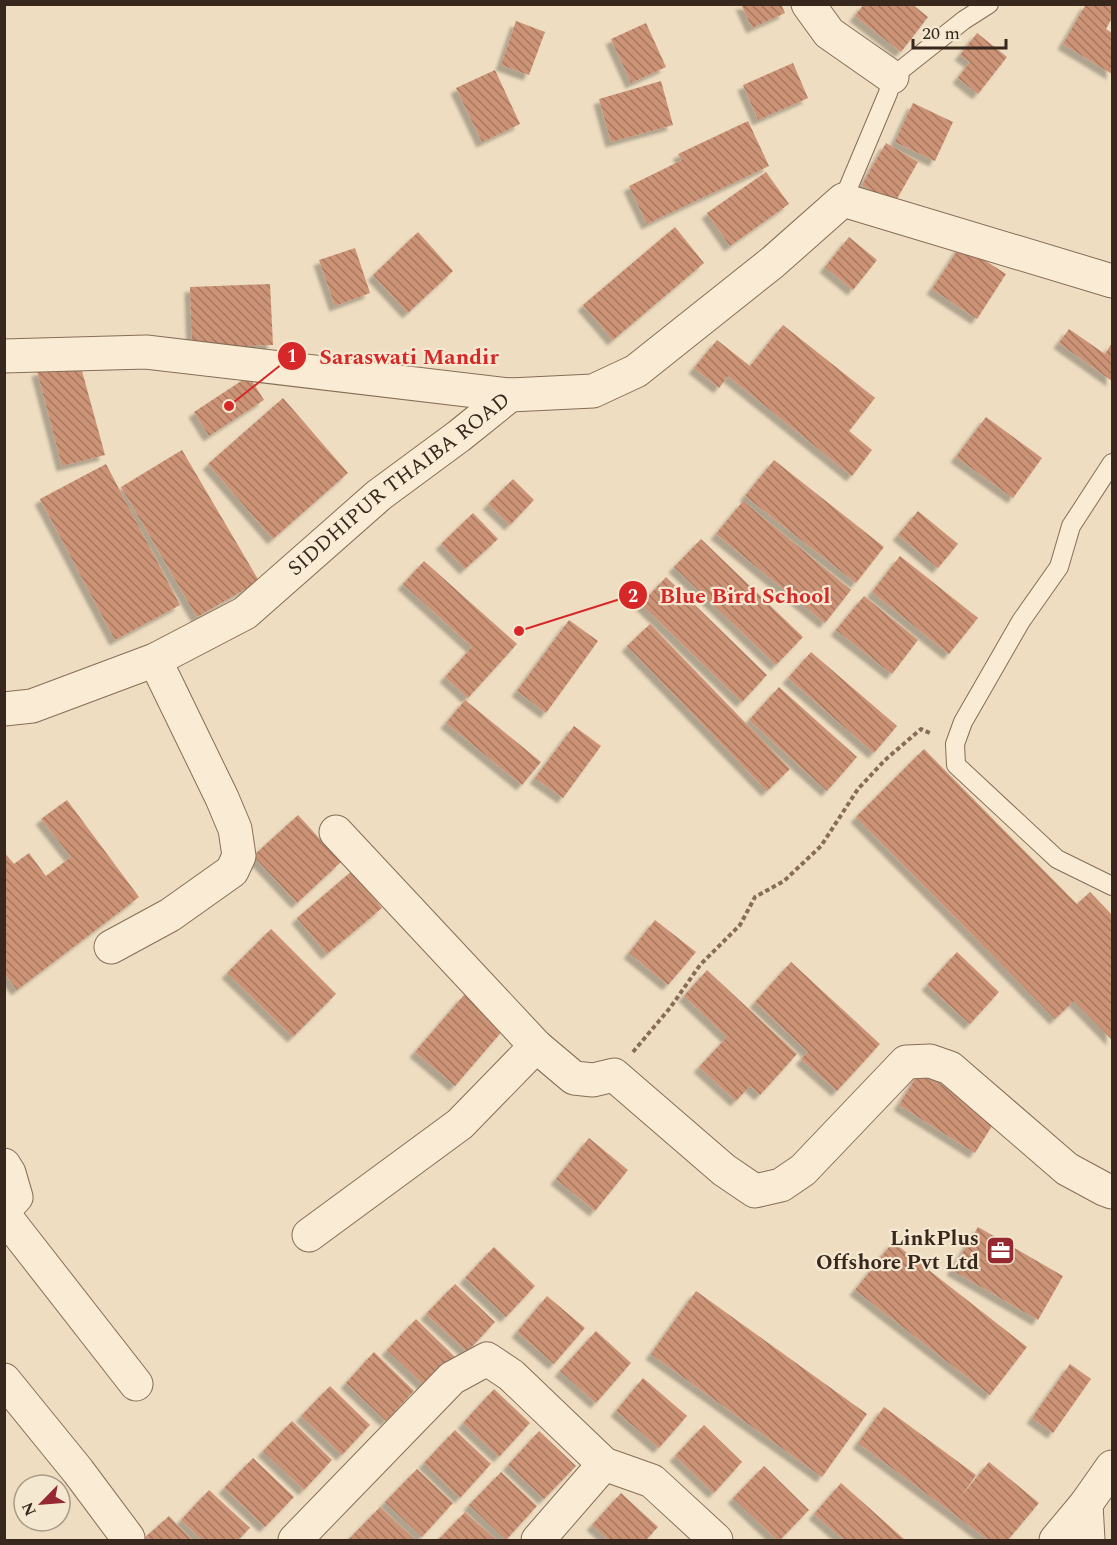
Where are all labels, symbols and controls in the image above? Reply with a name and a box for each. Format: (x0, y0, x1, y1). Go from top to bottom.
scale bar (913, 12, 1006, 50)
text: 20 m (922, 20, 960, 47)
callout: Saraswati Mandir (277, 336, 511, 376)
text: Saraswati Mandir (319, 341, 499, 374)
text: 1 (287, 343, 297, 370)
street label: SIDDHIPUR THAIBA ROAD (281, 385, 517, 584)
callout: Blue Bird School (618, 575, 843, 615)
text: Blue Bird School (659, 580, 831, 613)
text: 2 (628, 583, 638, 610)
place label: LinkPlus Offshore Pvt Ltd (816, 1223, 979, 1279)
office icon: LinkPlus Offshore Pvt Ltd (984, 1235, 1016, 1267)
north arrow (12, 1473, 72, 1533)
text: N (16, 1498, 43, 1520)

